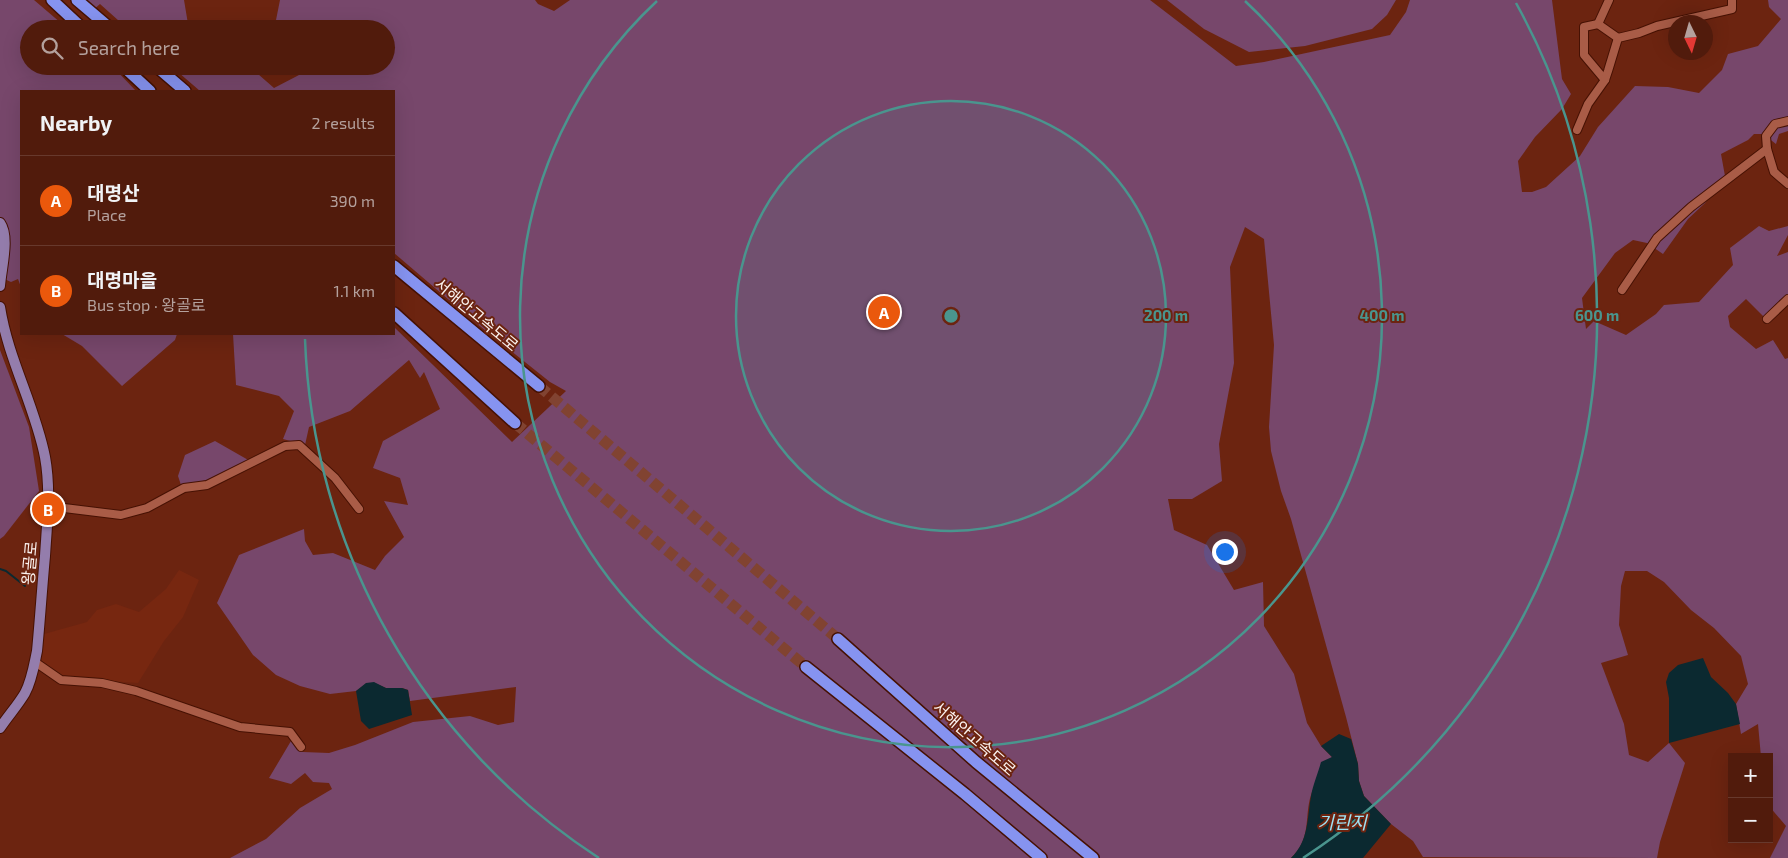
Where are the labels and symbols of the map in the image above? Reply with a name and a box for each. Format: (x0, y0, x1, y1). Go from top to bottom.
north arrow (1668, 15, 1713, 60)
street label: 서해안고속도로 (431, 274, 523, 355)
pin: A (868, 293, 900, 331)
text: 200 m (1144, 306, 1188, 324)
text: 400 m (1360, 306, 1404, 324)
text: 600 m (1575, 306, 1619, 324)
centre of rings (942, 307, 960, 325)
pin: B (32, 490, 64, 528)
your location (1212, 539, 1238, 565)
street label: 왕골로 (18, 540, 40, 586)
street label: 서해안고속도로 (930, 697, 1020, 779)
water label: 기린지 (1317, 811, 1368, 833)

